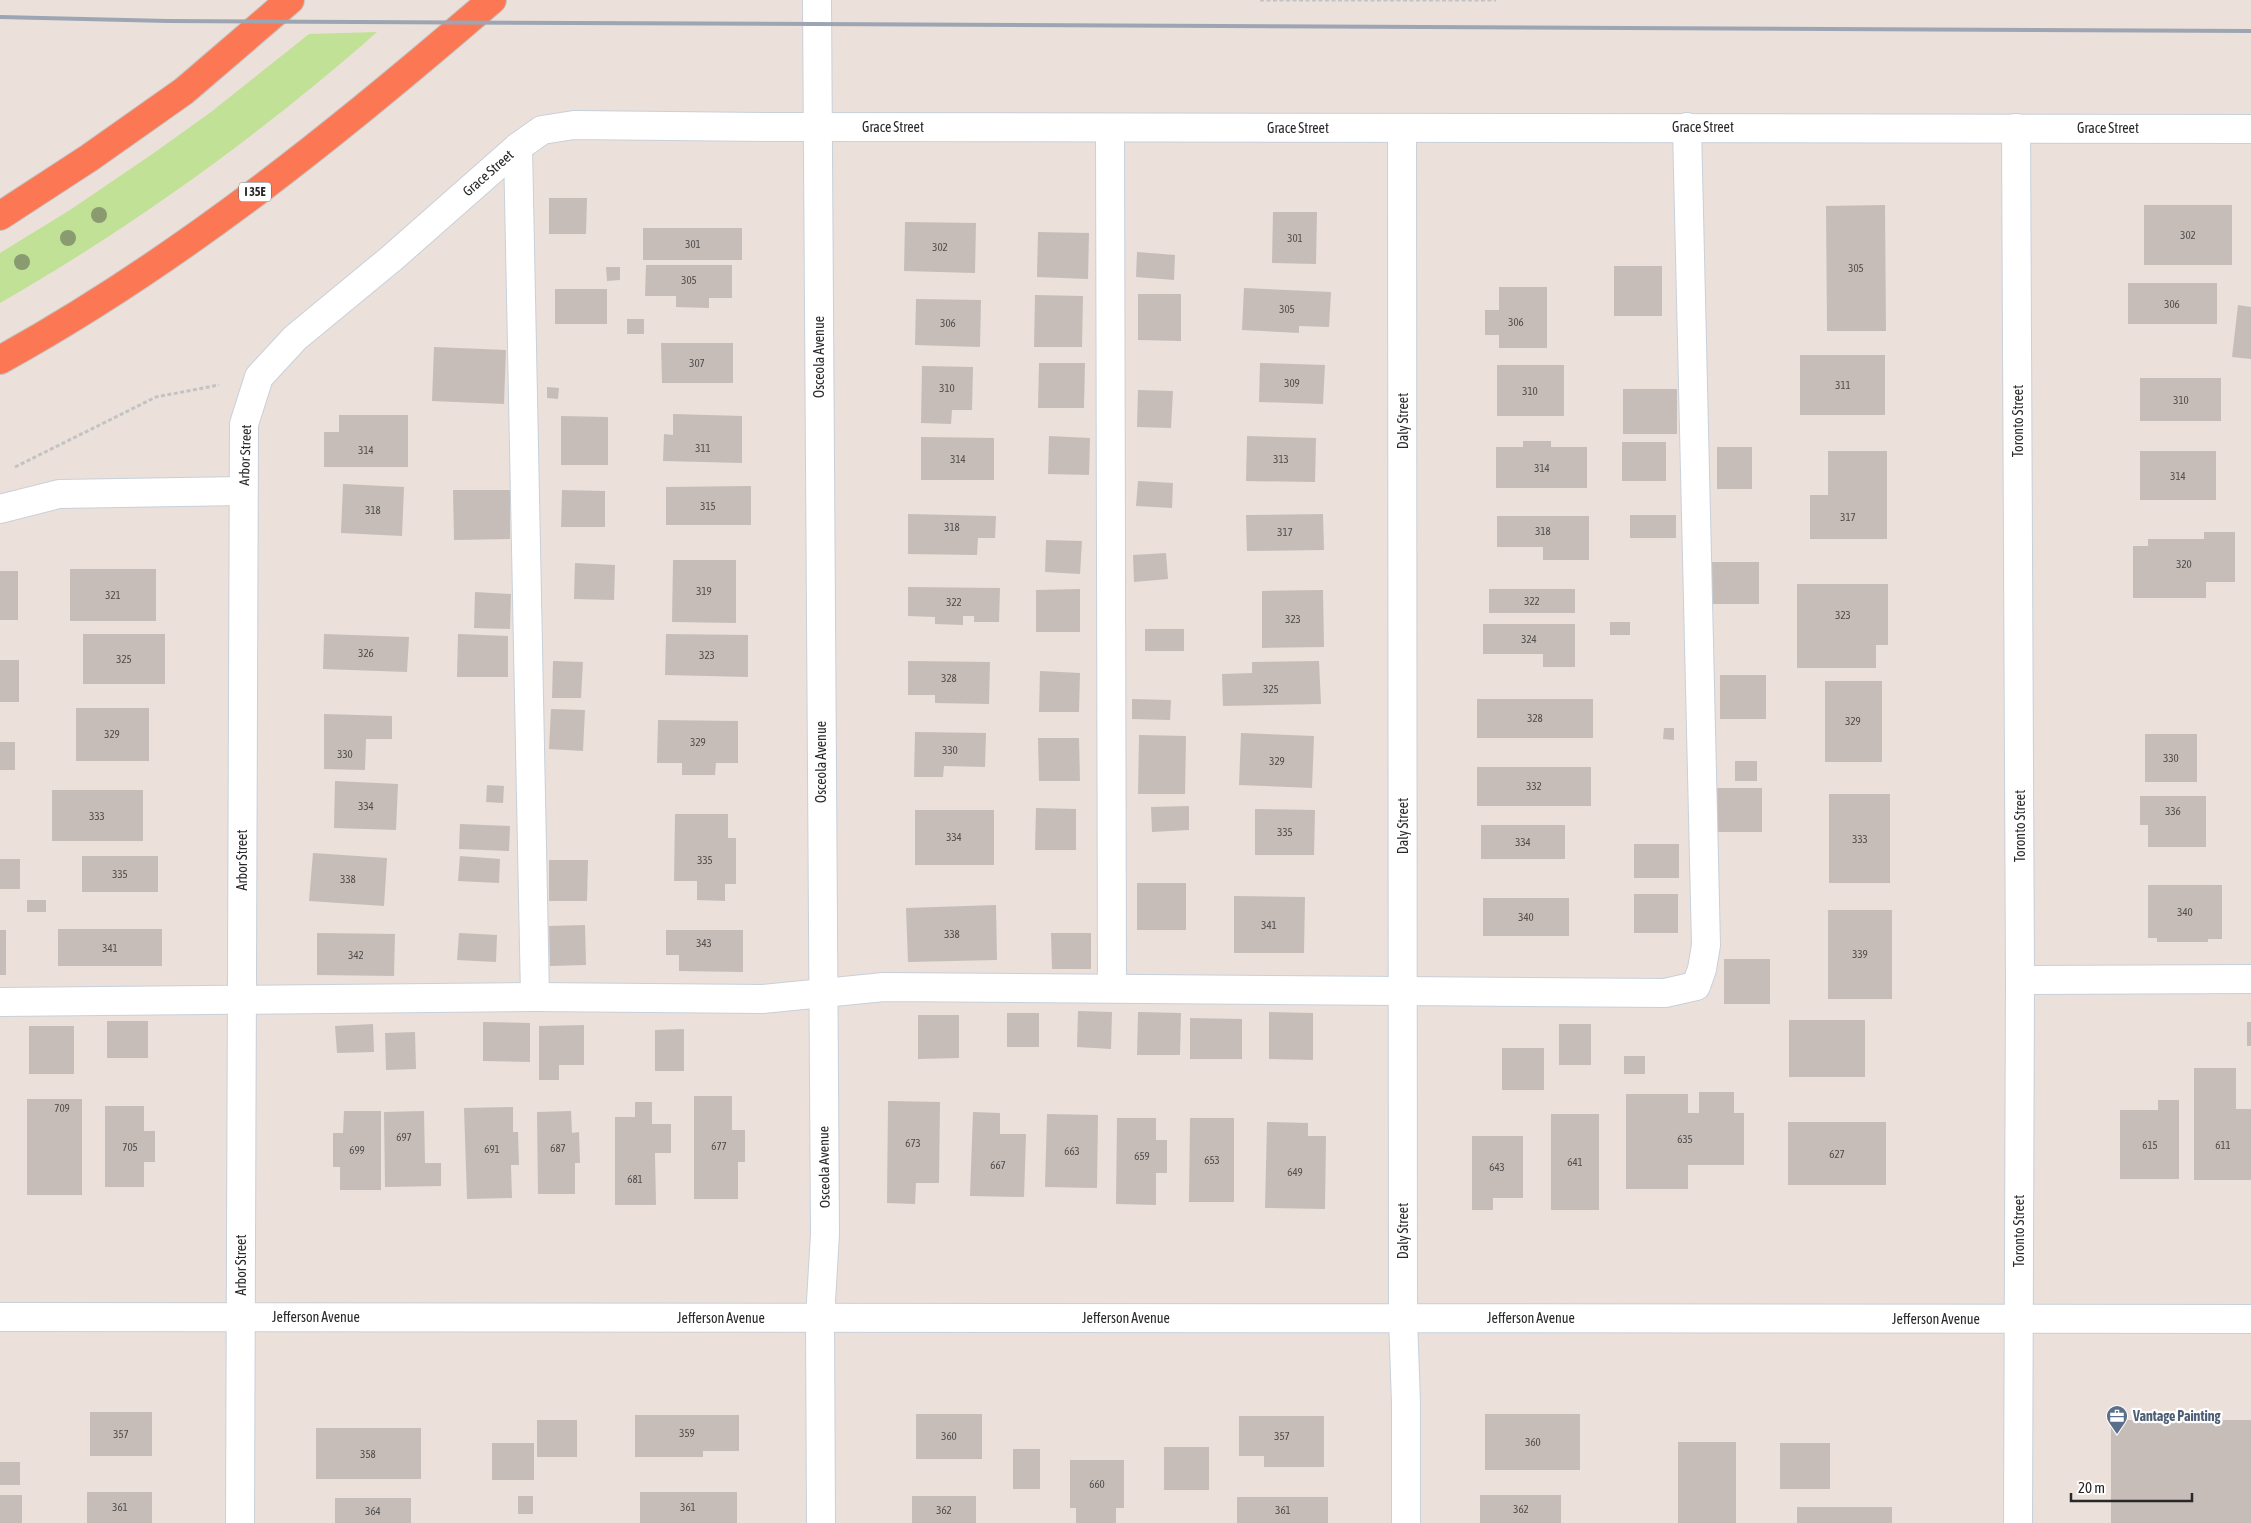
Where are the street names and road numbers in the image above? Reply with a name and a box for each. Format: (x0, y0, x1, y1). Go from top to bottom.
street label: Grace Street (862, 119, 924, 135)
street label: Grace Street (1672, 119, 1734, 135)
street label: Grace Street (1267, 120, 1329, 136)
street label: Grace Street (2077, 120, 2139, 136)
street label: Grace Street (459, 147, 517, 199)
road number: I 35E (239, 182, 271, 202)
street label: Osceola Avenue (811, 316, 827, 398)
street label: Toronto Street (2010, 385, 2026, 457)
street label: Daly Street (1395, 393, 1411, 449)
street label: Arbor Street (236, 424, 254, 486)
street label: Osceola Avenue (813, 721, 829, 803)
street label: Toronto Street (2012, 790, 2028, 862)
street label: Daly Street (1395, 798, 1411, 854)
street label: Arbor Street (234, 830, 250, 890)
street label: Osceola Avenue (815, 1126, 833, 1208)
street label: Toronto Street (2011, 1195, 2027, 1267)
street label: Daly Street (1395, 1203, 1411, 1259)
street label: Arbor Street (233, 1235, 249, 1295)
street label: Jefferson Avenue (272, 1309, 360, 1325)
street label: Jefferson Avenue (677, 1310, 765, 1326)
street label: Jefferson Avenue (1082, 1310, 1170, 1326)
street label: Jefferson Avenue (1487, 1310, 1575, 1326)
street label: Jefferson Avenue (1892, 1311, 1980, 1327)

